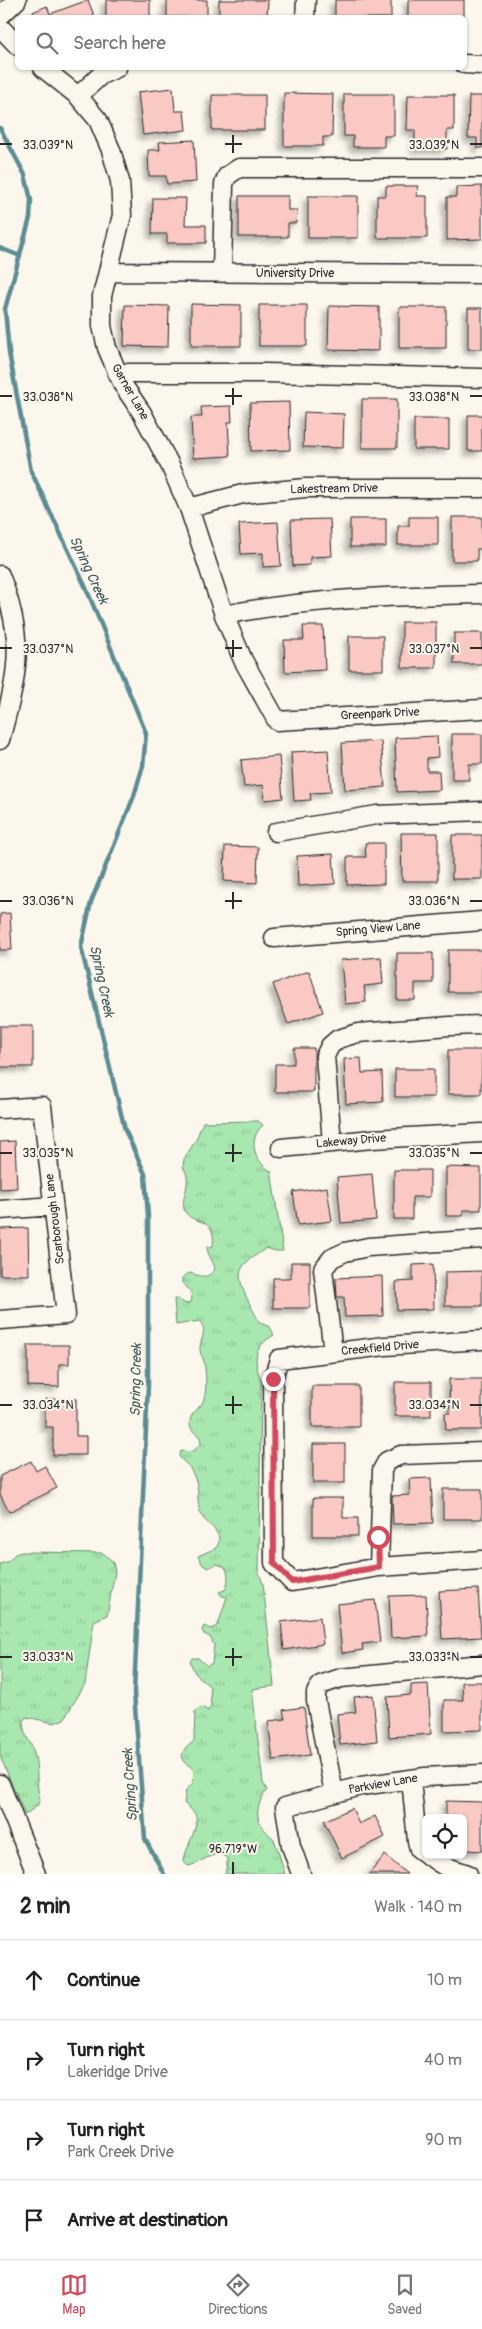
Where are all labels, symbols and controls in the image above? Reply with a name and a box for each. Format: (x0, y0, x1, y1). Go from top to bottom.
search box (15, 15, 467, 70)
icon: search (33, 29, 61, 57)
text: Search here (73, 31, 166, 55)
text: 33.039°N (23, 138, 73, 153)
text: 33.039°N (409, 138, 459, 153)
street label: University Drive (256, 266, 334, 281)
street label: Garner Lane (108, 361, 152, 423)
text: 33.038°N (23, 390, 73, 405)
text: 33.038°N (409, 390, 459, 405)
street label: Lakestream Drive (290, 481, 378, 497)
water label: Spring Creek (66, 533, 113, 608)
text: 33.037°N (23, 642, 73, 657)
text: 33.037°N (409, 642, 459, 657)
street label: Greenpark Drive (340, 704, 420, 724)
text: 33.036°N (22, 894, 74, 909)
text: 33.036°N (408, 894, 460, 909)
street label: Spring View Lane (335, 918, 421, 940)
water label: Spring Creek (86, 943, 118, 1020)
street label: Lakeway Drive (315, 1130, 387, 1152)
text: 33.035°N (23, 1146, 73, 1161)
text: 33.035°N (409, 1146, 459, 1161)
street label: Scarborough Lane (42, 1173, 68, 1265)
street label: Creekfield Drive (340, 1337, 420, 1359)
water label: Spring Creek (127, 1342, 145, 1417)
route end (262, 1368, 285, 1391)
text: 33.034°N (22, 1398, 74, 1413)
text: 33.034°N (408, 1398, 460, 1413)
route start (367, 1526, 390, 1549)
text: 33.033°N (23, 1650, 73, 1665)
text: 33.033°N (409, 1650, 459, 1665)
water label: Spring Creek (119, 1747, 141, 1822)
street label: Parkview Lane (347, 1771, 419, 1797)
map controls (422, 1814, 467, 1859)
button: locate (422, 1814, 467, 1859)
text: 96.719°W (209, 1842, 257, 1857)
text: 2 min (20, 1893, 70, 1920)
text: Walk · 140 m (374, 1897, 462, 1917)
icon: ahead (20, 1966, 48, 1994)
text: Continue (67, 1968, 140, 1992)
text: 10 m (427, 1970, 462, 1990)
text: Turn right (67, 2038, 145, 2062)
icon: right (20, 2046, 48, 2074)
text: 40 m (424, 2050, 462, 2070)
text: Lakeridge Drive (67, 2062, 168, 2082)
text: Turn right (67, 2118, 145, 2142)
icon: right (20, 2126, 48, 2154)
text: 90 m (425, 2130, 462, 2150)
text: Park Creek Drive (67, 2142, 174, 2162)
icon: arrive (20, 2206, 48, 2234)
text: Arrive at destination (67, 2208, 228, 2232)
tab: Map (60, 2271, 88, 2318)
tab: Directions (208, 2271, 267, 2318)
tab: Saved (387, 2271, 422, 2318)

